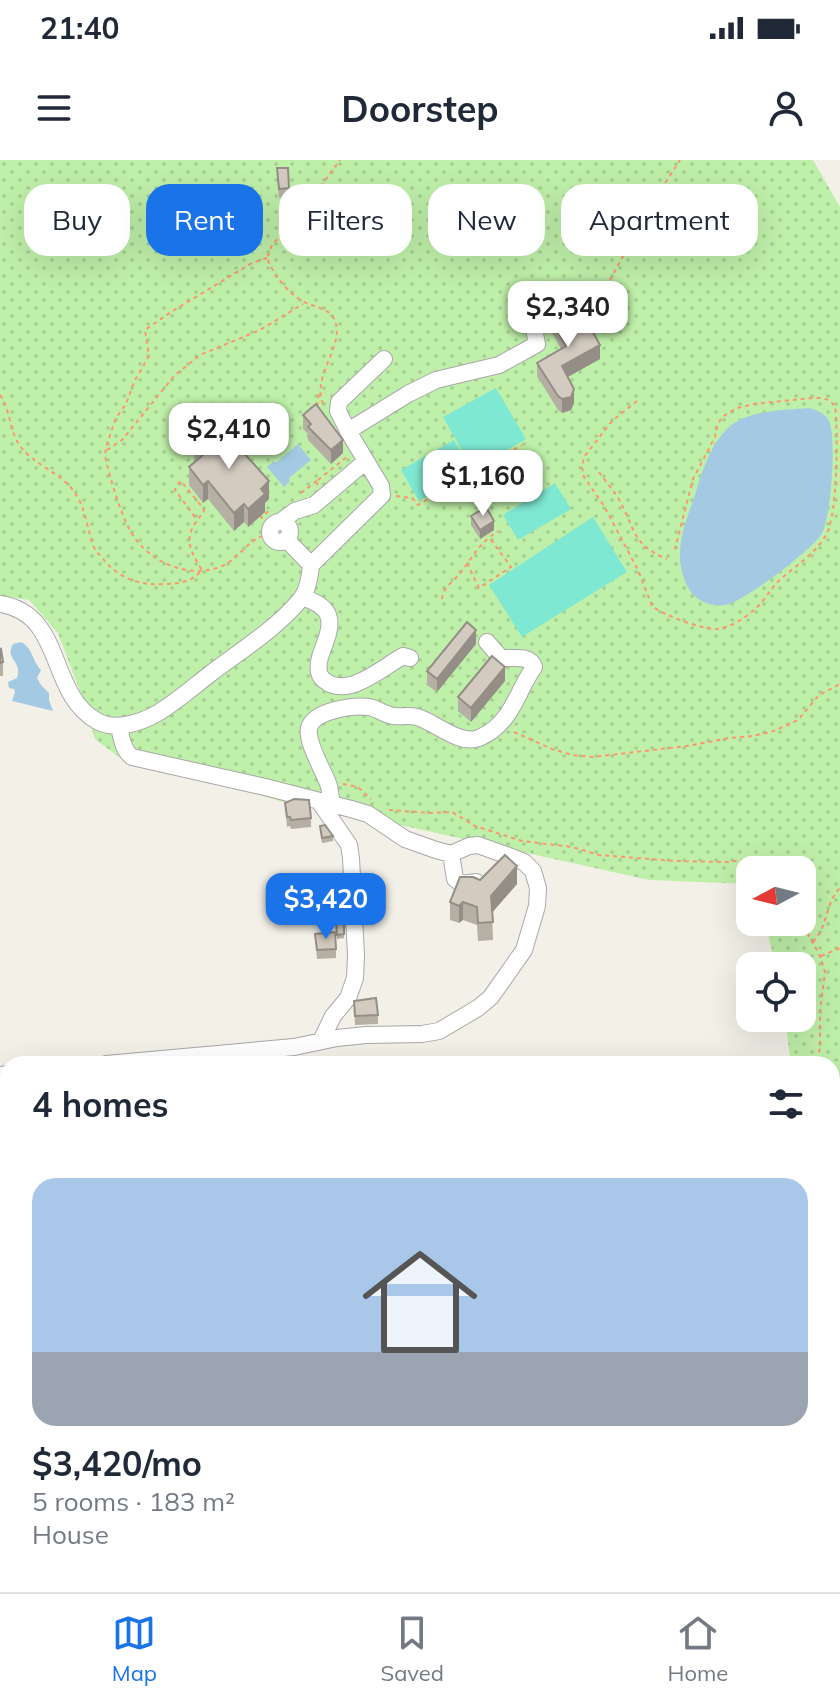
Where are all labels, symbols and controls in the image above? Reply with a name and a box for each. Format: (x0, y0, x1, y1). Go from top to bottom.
text: 21:40 (40, 9, 119, 47)
icon: menu (32, 86, 76, 130)
text: Doorstep (341, 86, 499, 131)
icon: person (764, 86, 808, 130)
chip: Buy (24, 184, 130, 256)
chip: Rent (146, 184, 263, 256)
chip: Filters (279, 184, 412, 256)
chip: New (428, 184, 545, 256)
chip: Apartment (561, 184, 758, 256)
pin: $2,340 (503, 281, 633, 349)
text: $2,340 (526, 290, 610, 323)
pin: $2,410 (164, 403, 294, 471)
text: $2,410 (187, 412, 271, 445)
pin: $1,160 (418, 450, 548, 518)
text: $1,160 (441, 459, 525, 492)
north arrow (736, 856, 816, 936)
map controls (736, 856, 816, 1032)
pin: $3,420 (261, 873, 391, 941)
text: $3,420 (284, 882, 368, 915)
button: locate (736, 952, 816, 1032)
icon: filters (764, 1082, 808, 1126)
text: 4 homes (32, 1083, 169, 1126)
icon: home (348, 1230, 492, 1374)
text: $3,420/mo (32, 1442, 202, 1485)
text: 5 rooms · 183 m² (32, 1485, 235, 1518)
text: House (32, 1518, 109, 1551)
tab: Map (112, 1611, 157, 1687)
tab: Saved (381, 1611, 444, 1687)
tab: Home (668, 1611, 728, 1687)

